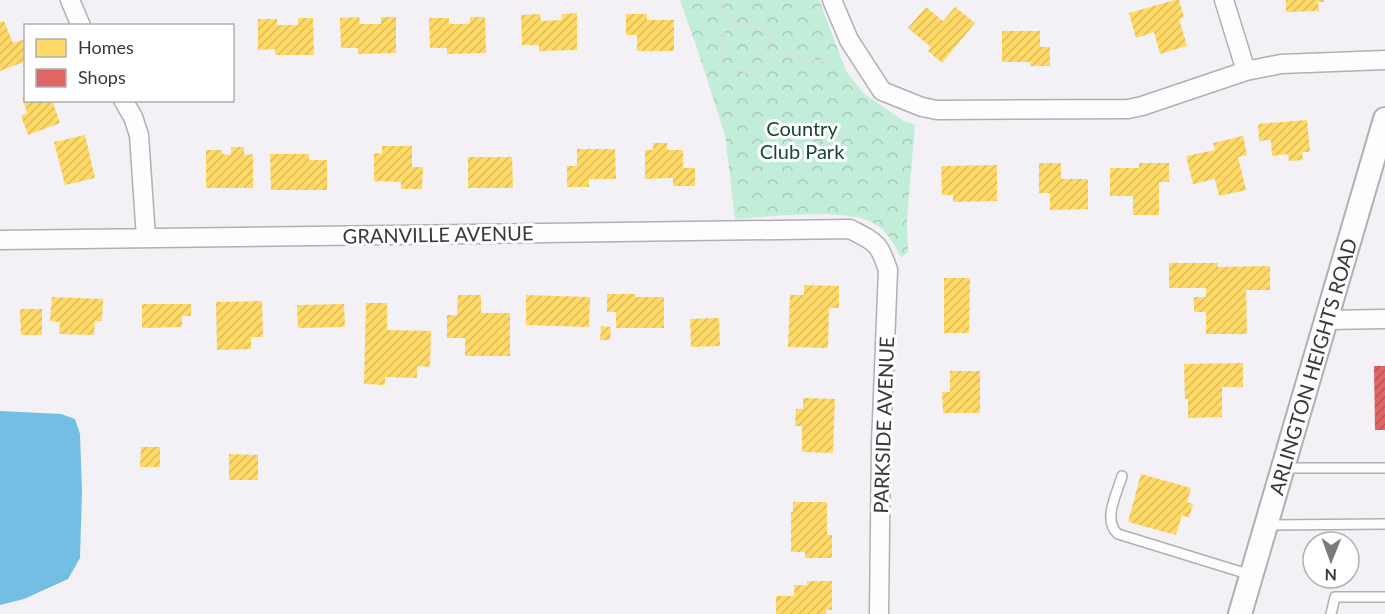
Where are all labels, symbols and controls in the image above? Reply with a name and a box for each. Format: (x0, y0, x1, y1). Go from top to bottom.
legend (24, 24, 234, 102)
text: Homes (78, 36, 134, 58)
text: Shops (78, 66, 126, 88)
park label: Country Club Park (760, 116, 845, 163)
street label: GRANVILLE AVENUE (342, 220, 534, 248)
street label: ARLINGTON HEIGHTS ROAD (1264, 235, 1361, 498)
street label: PARKSIDE AVENUE (868, 336, 898, 514)
north arrow (1301, 530, 1361, 590)
text: N (1324, 566, 1337, 585)

